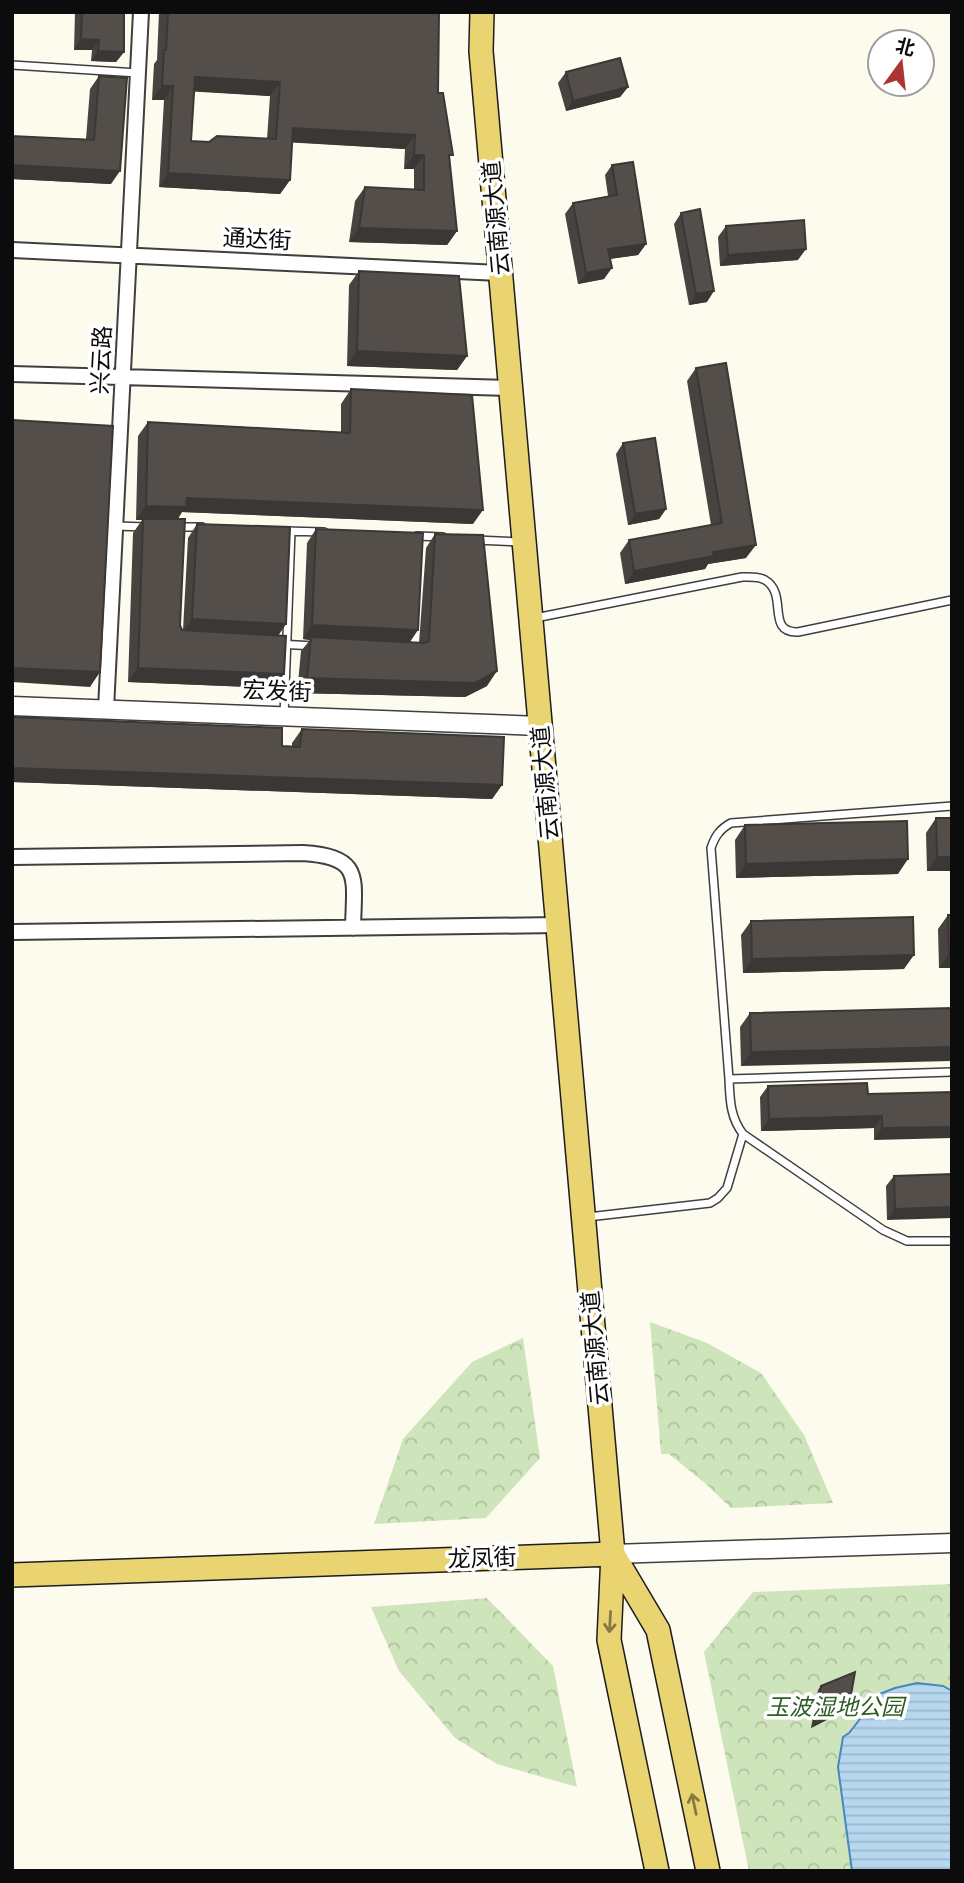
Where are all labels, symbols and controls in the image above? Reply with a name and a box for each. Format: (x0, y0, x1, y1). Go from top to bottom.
north arrow (866, 28, 936, 98)
text: 北 (892, 32, 918, 64)
street label: 云南源大道 (475, 159, 520, 277)
street label: 通达街 (222, 221, 292, 260)
street label: 兴云路 (83, 325, 122, 395)
street label: 宏发街 (242, 674, 312, 711)
street label: 云南源大道 (524, 724, 569, 842)
street label: 云南源大道 (574, 1289, 619, 1407)
street label: 龙凤街 (447, 1541, 517, 1578)
one-way arrow (603, 1610, 616, 1633)
park label: 玉波湿地公园 (766, 1691, 907, 1726)
one-way arrow (686, 1793, 700, 1816)

